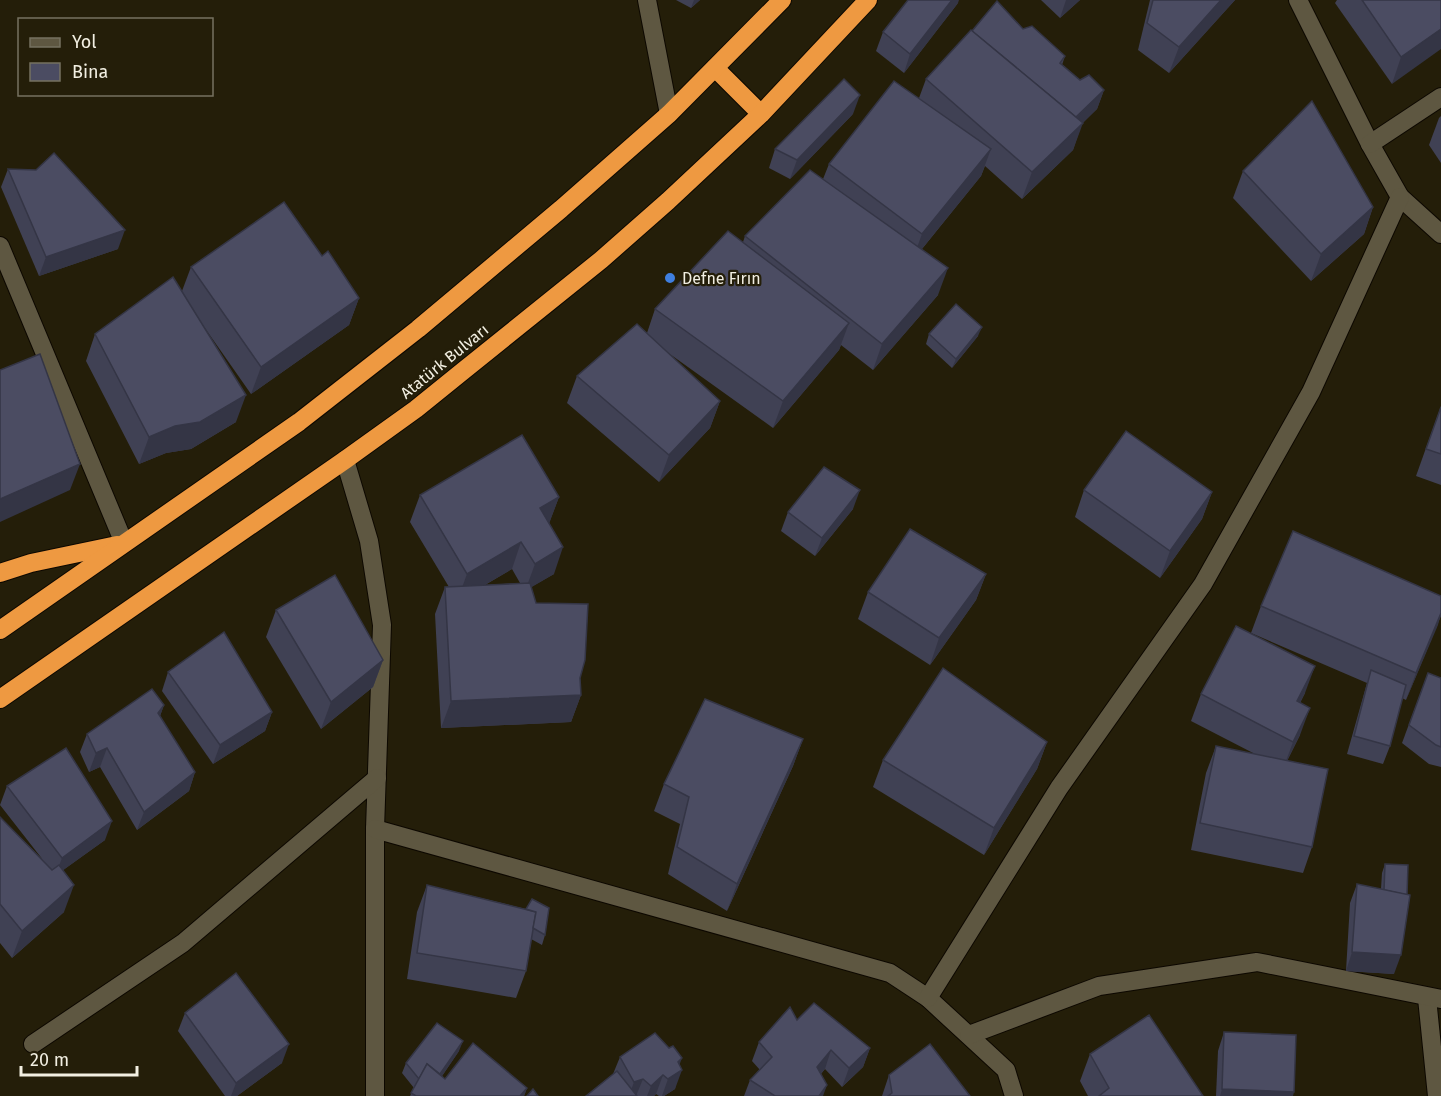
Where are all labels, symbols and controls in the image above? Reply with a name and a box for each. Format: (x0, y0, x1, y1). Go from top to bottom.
legend (18, 18, 213, 96)
text: Yol (72, 31, 97, 53)
text: Bina (72, 61, 108, 83)
place label: Defne Fırın (682, 269, 761, 288)
marker: Defne Fırın (663, 271, 677, 285)
street label: Atatürk Bulvarı (396, 320, 492, 403)
scale bar (21, 1039, 136, 1077)
text: 20 m (30, 1049, 69, 1071)

